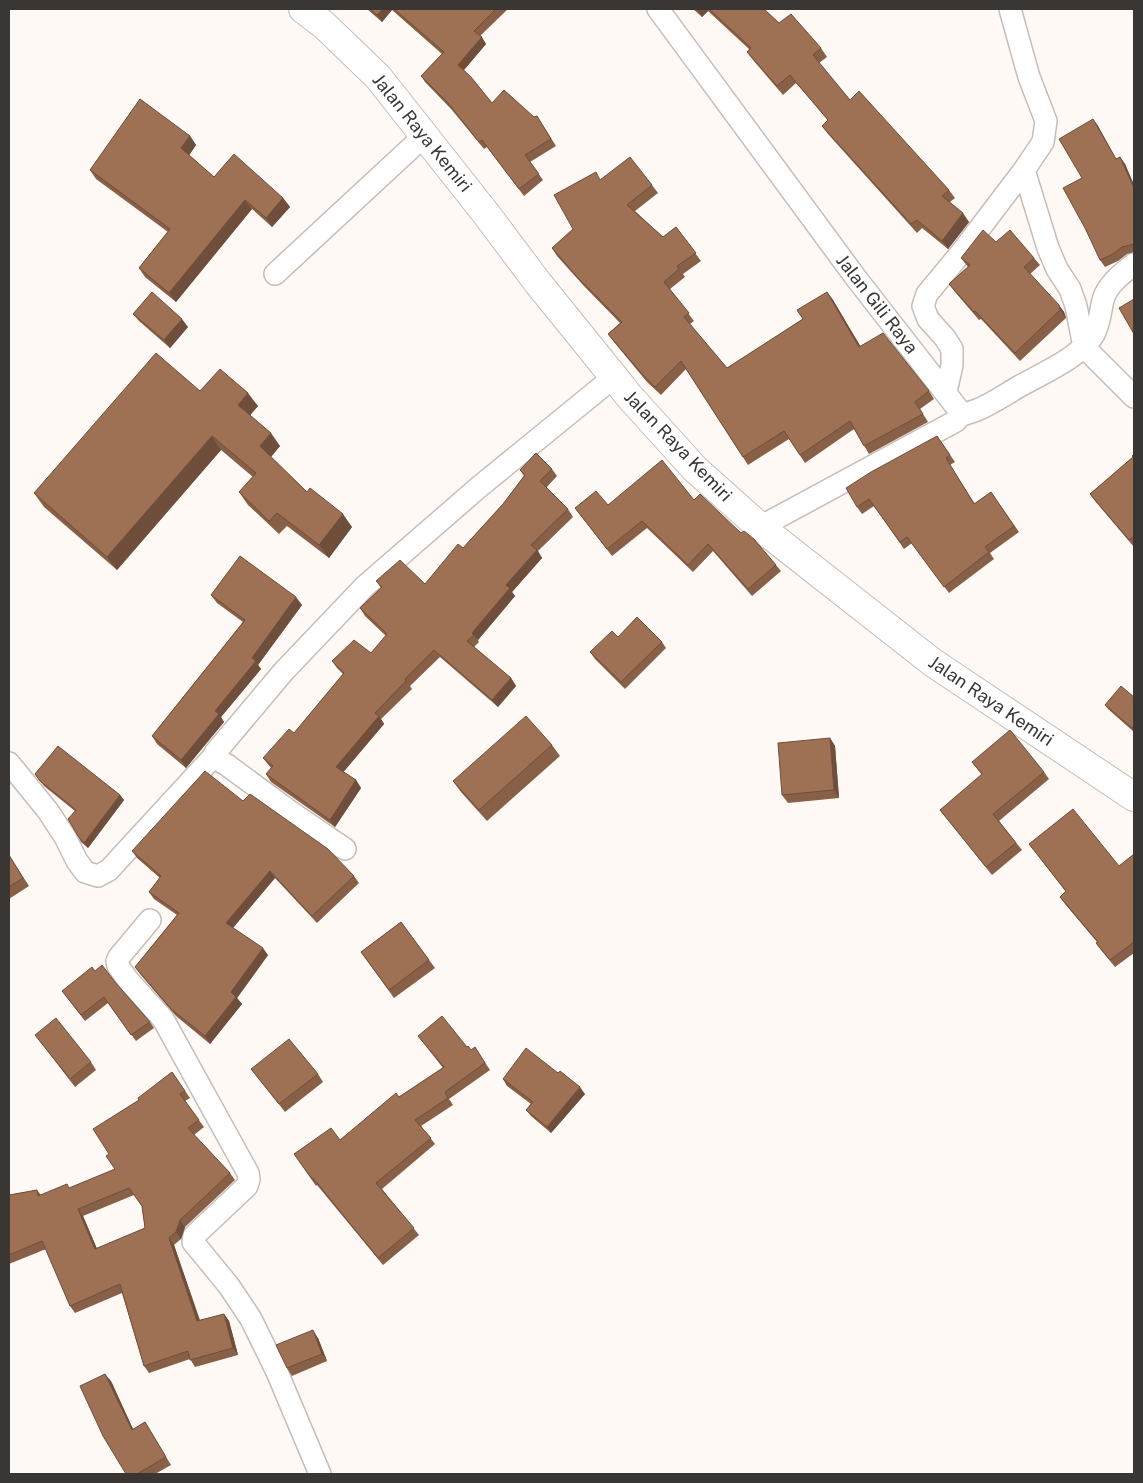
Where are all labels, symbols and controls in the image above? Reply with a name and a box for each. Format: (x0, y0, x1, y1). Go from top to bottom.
street label: Jalan Raya Kemiri (368, 69, 476, 196)
street label: Jalan Gili Raya (832, 250, 923, 357)
street label: Jalan Raya Kemiri (620, 386, 737, 505)
street label: Jalan Raya Kemiri (925, 651, 1058, 750)

